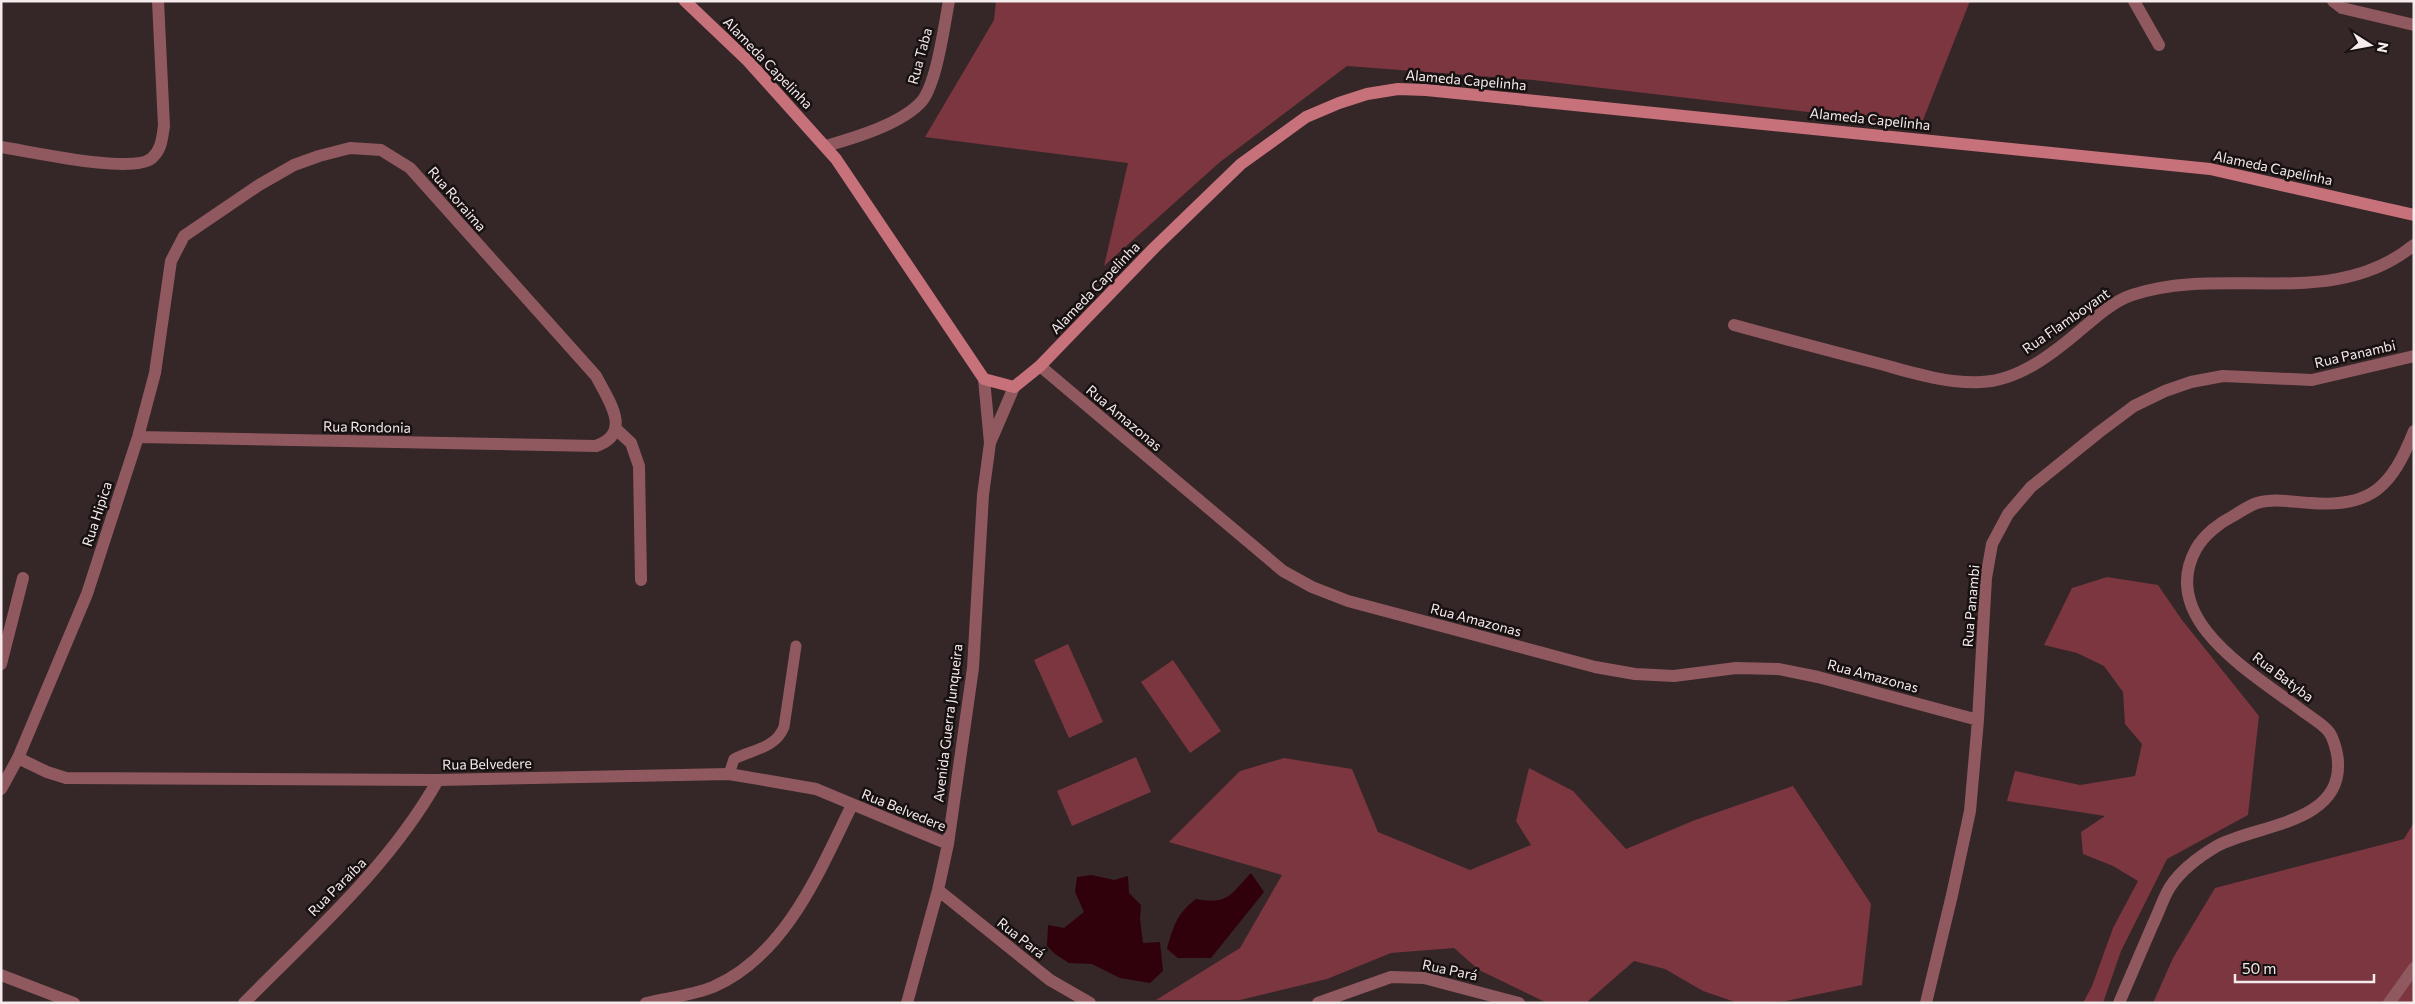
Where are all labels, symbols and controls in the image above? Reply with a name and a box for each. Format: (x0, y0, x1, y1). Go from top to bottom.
street label: Alameda Capelinha (720, 13, 817, 112)
north arrow (2345, 20, 2395, 70)
street label: Rua Taba (904, 26, 935, 86)
text: N (2374, 41, 2393, 54)
street label: Alameda Capelinha (1405, 66, 1527, 93)
street label: Alameda Capelinha (1809, 104, 1931, 133)
street label: Alameda Capelinha (2212, 147, 2334, 188)
street label: Rua Roraima (425, 163, 490, 235)
street label: Alameda Capelinha (1046, 238, 1143, 337)
street label: Rua Flamboyant (2019, 284, 2113, 357)
street label: Rua Panambi (2313, 336, 2397, 371)
street label: Rua Amazonas (1083, 381, 1166, 454)
street label: Rua Rondonia (323, 417, 411, 436)
street label: Rua Hipica (78, 479, 115, 548)
street label: Rua Panambi (1958, 564, 1983, 648)
street label: Rua Amazonas (1429, 599, 1523, 640)
street label: Avenida Guerra Junqueira (929, 643, 966, 803)
street label: Rua Batyba (2249, 648, 2317, 705)
street label: Rua Amazonas (1826, 655, 1920, 696)
street label: Rua Belvedere (442, 754, 532, 773)
street label: Rua Belvedere (859, 785, 949, 834)
street label: Rua Paraíba (304, 854, 369, 919)
street label: Rua Pará (994, 914, 1049, 962)
scale bar (2235, 952, 2374, 984)
street label: Rua Pará (1421, 955, 1479, 984)
text: 50 m (2242, 959, 2276, 977)

